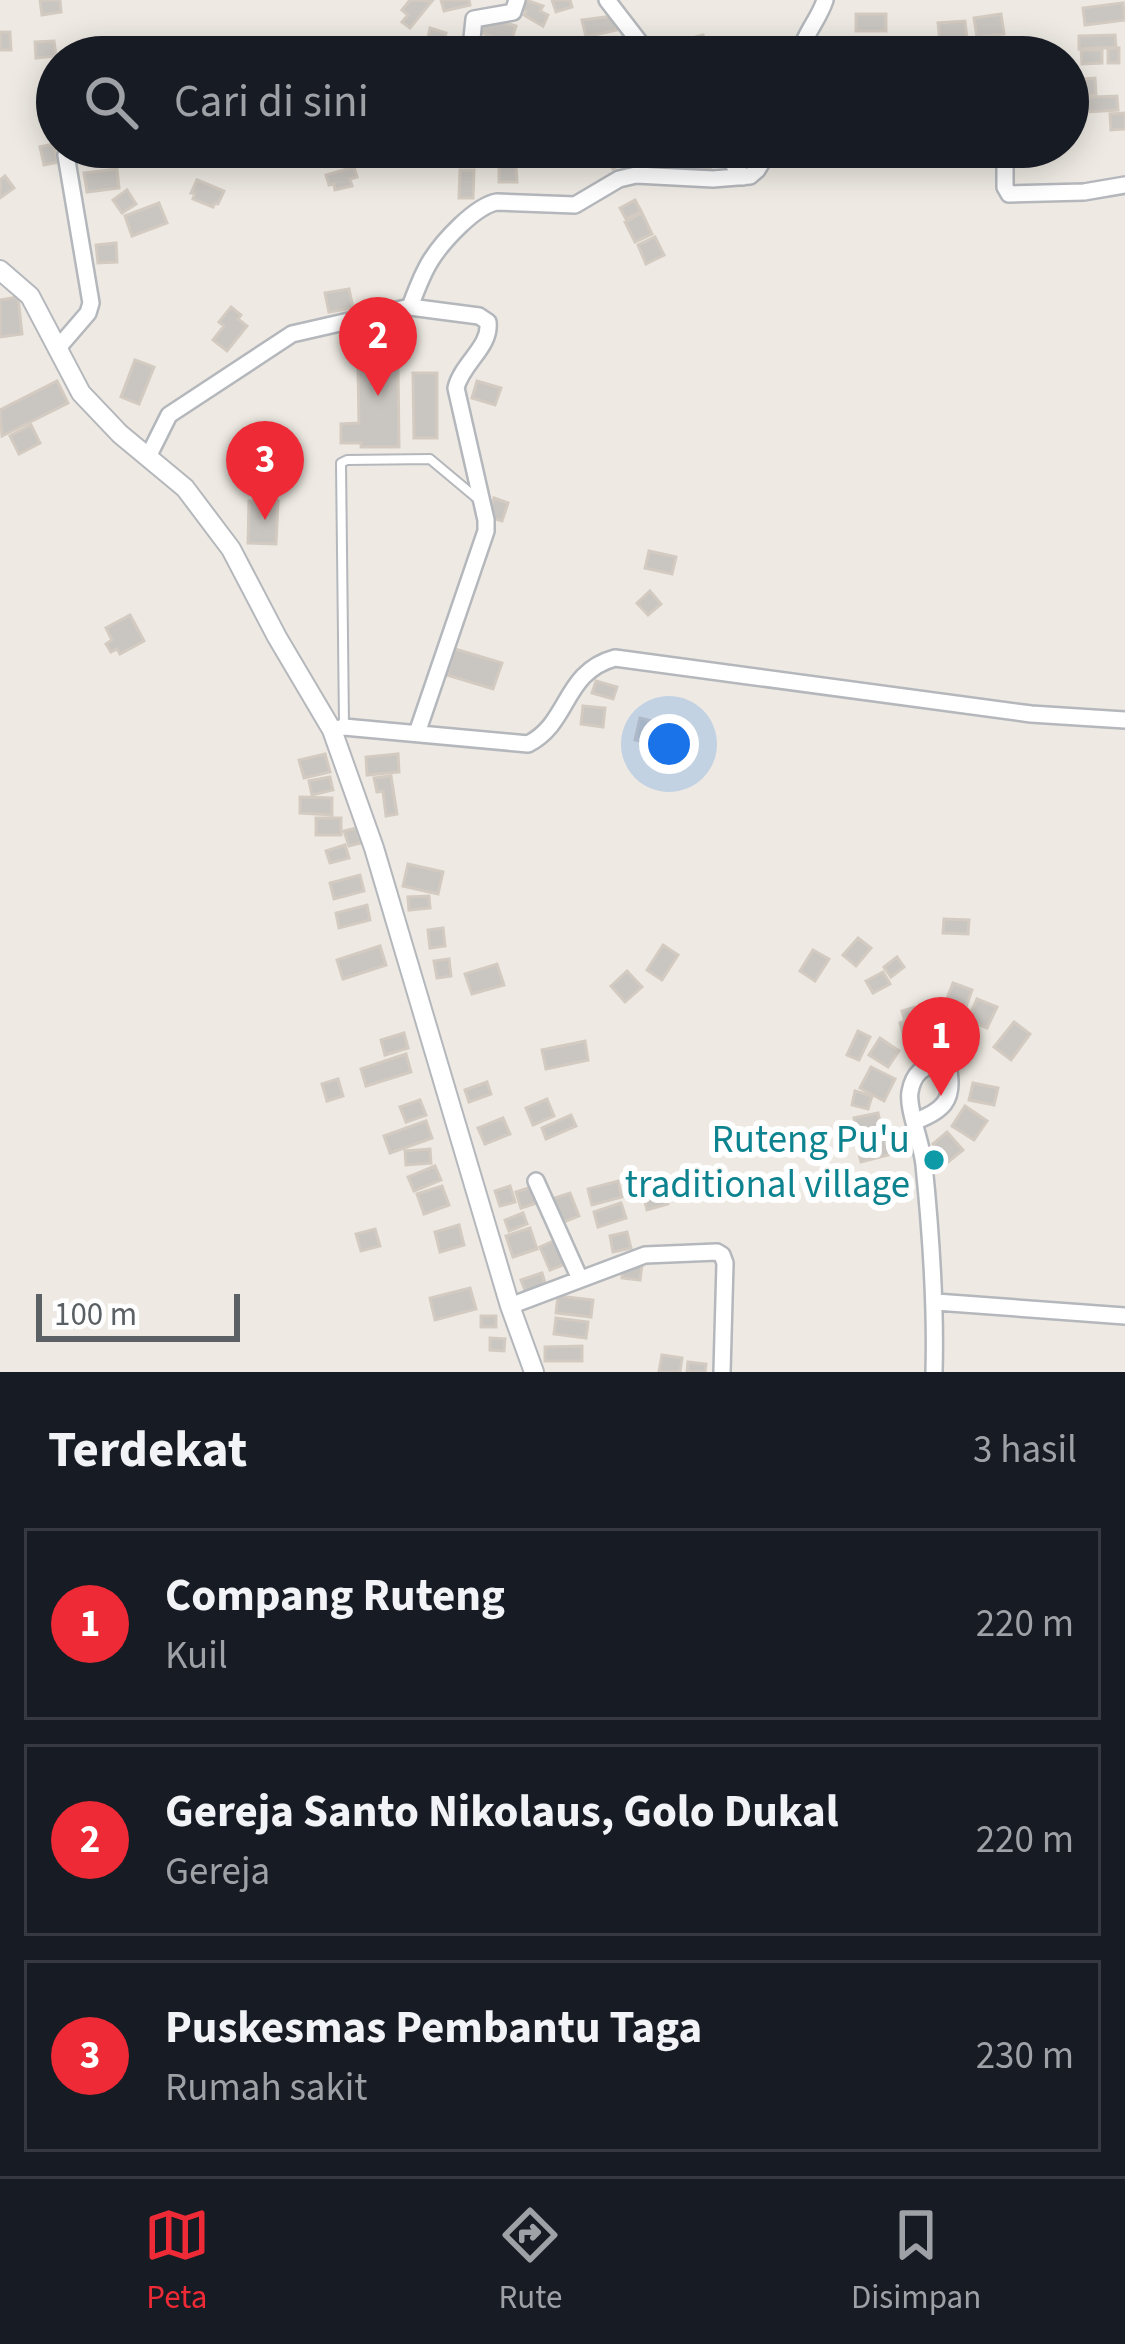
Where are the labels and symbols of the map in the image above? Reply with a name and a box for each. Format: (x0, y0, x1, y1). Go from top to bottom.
pin: 2 (339, 297, 417, 396)
pin: 3 (226, 421, 304, 520)
your location (639, 714, 699, 774)
pin: 1 (902, 997, 980, 1096)
place label: Ruteng Pu'u traditional village (625, 1112, 910, 1213)
marker: Ruteng Pu'u traditional village (921, 1147, 947, 1173)
scale bar (36, 1288, 240, 1341)

